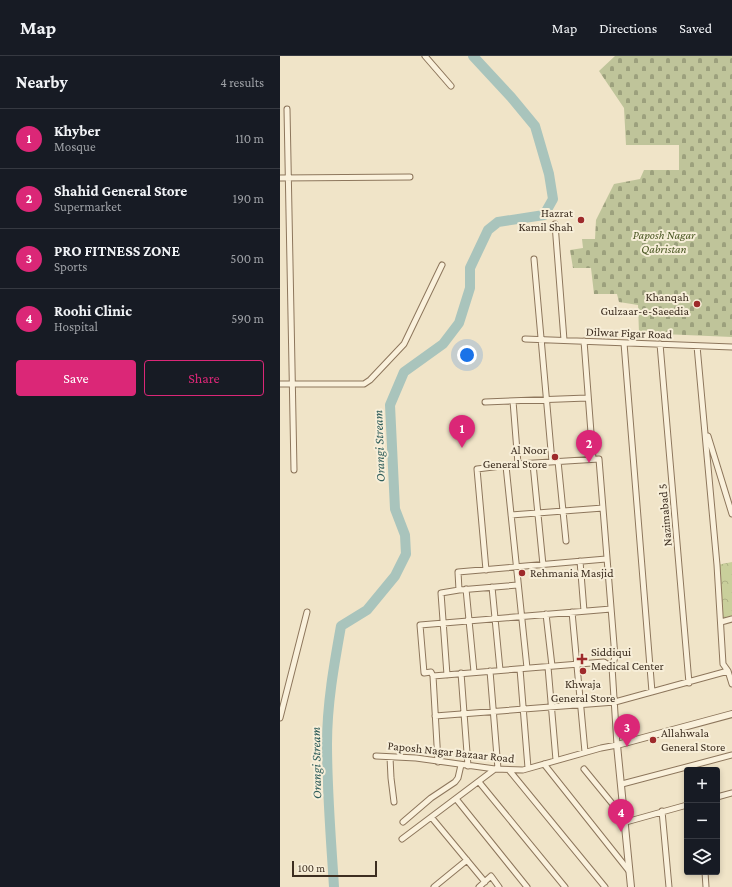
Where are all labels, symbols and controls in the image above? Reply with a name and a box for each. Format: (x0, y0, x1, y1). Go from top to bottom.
text: Map (20, 17, 56, 38)
text: Map (552, 20, 577, 36)
text: Directions (599, 20, 657, 36)
text: Saved (679, 20, 712, 36)
text: Nearby (16, 73, 68, 92)
text: 4 results (220, 75, 264, 90)
text: Khyber (54, 123, 100, 139)
text: 1 (27, 131, 31, 146)
text: 110 m (235, 131, 264, 146)
text: Mosque (54, 139, 96, 154)
text: Shahid General Store (54, 183, 187, 199)
text: 2 (26, 191, 32, 206)
text: 190 m (233, 191, 264, 206)
text: Supermarket (54, 199, 121, 214)
place label: Hazrat Kamil Shah (518, 206, 574, 234)
marker: Hazrat Kamil Shah (576, 215, 586, 225)
park label: Paposh Nagar Qabristan (633, 228, 696, 256)
text: PRO FITNESS ZONE (54, 243, 180, 259)
text: 3 (26, 251, 32, 266)
text: 500 m (230, 251, 264, 266)
text: Sports (54, 259, 87, 274)
place label: Khanqah Gulzaar-e-Saeedia (600, 290, 690, 318)
marker: Khanqah Gulzaar-e-Saeedia (692, 299, 702, 309)
text: Roohi Clinic (54, 303, 132, 319)
text: 4 (25, 311, 33, 326)
text: 590 m (231, 311, 264, 326)
text: Hospital (54, 319, 98, 334)
street label: Dilwar Figar Road (586, 324, 673, 342)
your location (457, 345, 477, 365)
button: Save (16, 360, 136, 396)
button: Share (144, 360, 264, 396)
water label: Orangi Stream (370, 409, 388, 482)
pin: 1 (449, 415, 475, 448)
pin: 2 (576, 430, 602, 463)
place label: Al Noor General Store (483, 443, 548, 471)
marker: Al Noor General Store (550, 452, 560, 462)
street label: Nazimabad 5 (655, 483, 675, 547)
place label: Rehmania Masjid (530, 566, 614, 580)
marker: Rehmania Masjid (517, 568, 527, 578)
place label: Siddiqui Medical Center (591, 645, 665, 673)
marker: Siddiqui Medical Center (576, 653, 588, 665)
marker: Khwaja General Store (578, 666, 588, 676)
place label: Khwaja General Store (551, 677, 615, 705)
pin: 3 (614, 714, 640, 747)
water label: Orangi Stream (308, 726, 324, 799)
place label: Allahwala General Store (661, 726, 725, 754)
marker: Allahwala General Store (648, 735, 658, 745)
street label: Paposh Nagar Bazaar Road (387, 738, 516, 766)
map controls (684, 767, 720, 875)
button: + (684, 767, 720, 803)
pin: 4 (608, 799, 634, 832)
button: − (684, 803, 720, 839)
button: layers (684, 839, 720, 875)
scale bar (292, 859, 377, 878)
text: 100 m (298, 862, 325, 874)

